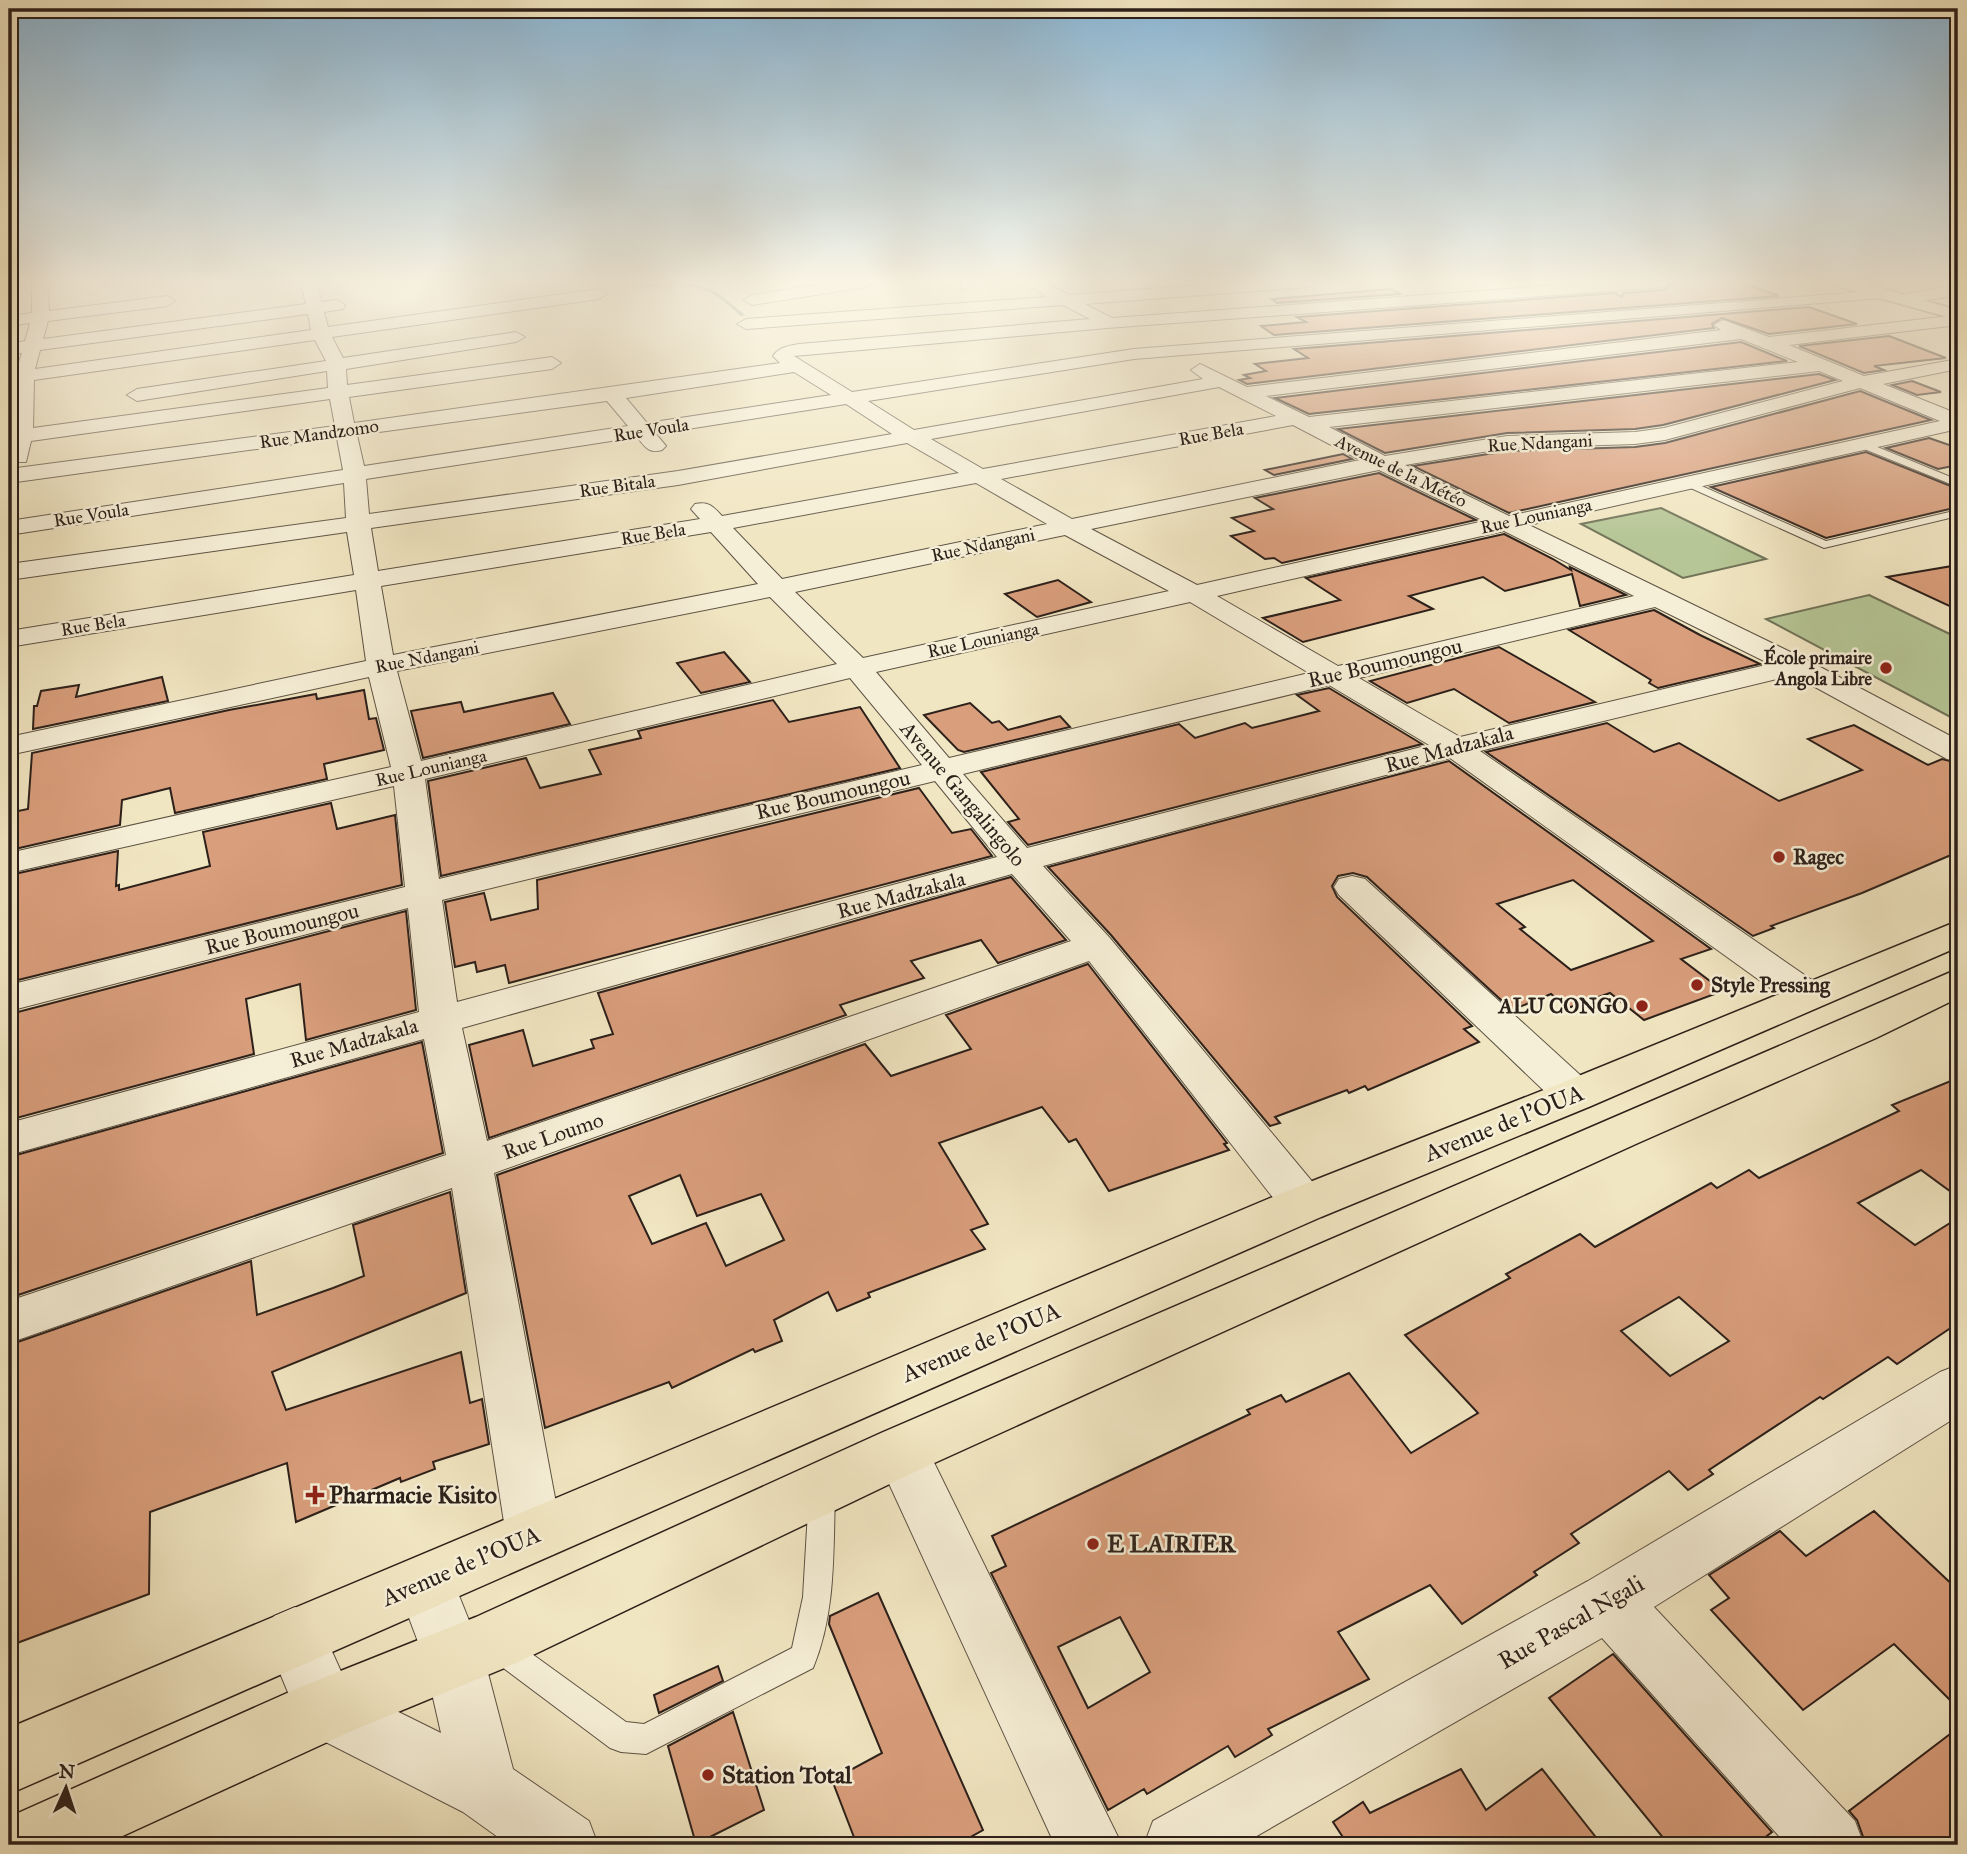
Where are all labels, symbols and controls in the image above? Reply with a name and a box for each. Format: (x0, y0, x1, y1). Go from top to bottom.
street label: Rue Voula (612, 413, 691, 447)
street label: Rue Mandzomo (258, 415, 380, 453)
street label: Rue Bela (1177, 417, 1245, 451)
street label: Avenue de la Météo (1331, 429, 1470, 512)
street label: Rue Ndangani (1487, 429, 1593, 458)
street label: Rue Bitala (578, 470, 657, 502)
street label: Rue Lounianga (1478, 493, 1594, 540)
street label: Rue Voula (52, 498, 131, 532)
street label: Rue Bela (619, 518, 687, 550)
street label: Rue Ndangani (929, 523, 1037, 568)
street label: Rue Bela (59, 609, 127, 641)
street label: Rue Lounianga (925, 617, 1041, 664)
street label: Rue Boumoungou (1305, 633, 1465, 693)
street label: Rue Ndangani (373, 636, 481, 679)
place label: École primaire Angola Libre (1764, 644, 1872, 691)
marker: École primaire Angola Libre (1878, 660, 1894, 676)
street label: Avenue Gangalingolo (894, 715, 1031, 872)
street label: Rue Madzakala (1382, 719, 1516, 779)
street label: Rue Lounianga (373, 744, 489, 792)
street label: Rue Boumoungou (753, 765, 913, 825)
place label: Ragec (1793, 844, 1844, 870)
marker: Ragec (1771, 849, 1787, 865)
street label: Rue Madzakala (834, 865, 968, 925)
street label: Rue Boumoungou (202, 897, 362, 961)
place label: Style Pressing (1711, 972, 1831, 998)
marker: Style Pressing (1689, 977, 1705, 993)
place label: ALU CONGO (1497, 993, 1628, 1019)
marker: ALU CONGO (1634, 998, 1650, 1014)
street label: Rue Madzakala (287, 1012, 421, 1074)
street label: Avenue de l'OUA (1419, 1077, 1588, 1169)
street label: Rue Loumo (499, 1107, 607, 1165)
street label: Avenue de l'OUA (896, 1295, 1065, 1389)
place label: Pharmacie Kisito (329, 1480, 497, 1510)
marker: Pharmacie Kisito (307, 1487, 323, 1503)
street label: Avenue de l'OUA (376, 1519, 545, 1613)
place label: E LAIRIER (1107, 1529, 1237, 1559)
marker: E LAIRIER (1085, 1536, 1101, 1552)
street label: Rue Pascal Ngali (1493, 1568, 1650, 1676)
north arrow (32, 1752, 102, 1822)
text: N (58, 1760, 76, 1783)
place label: Station Total (722, 1760, 852, 1790)
marker: Station Total (700, 1767, 716, 1783)

